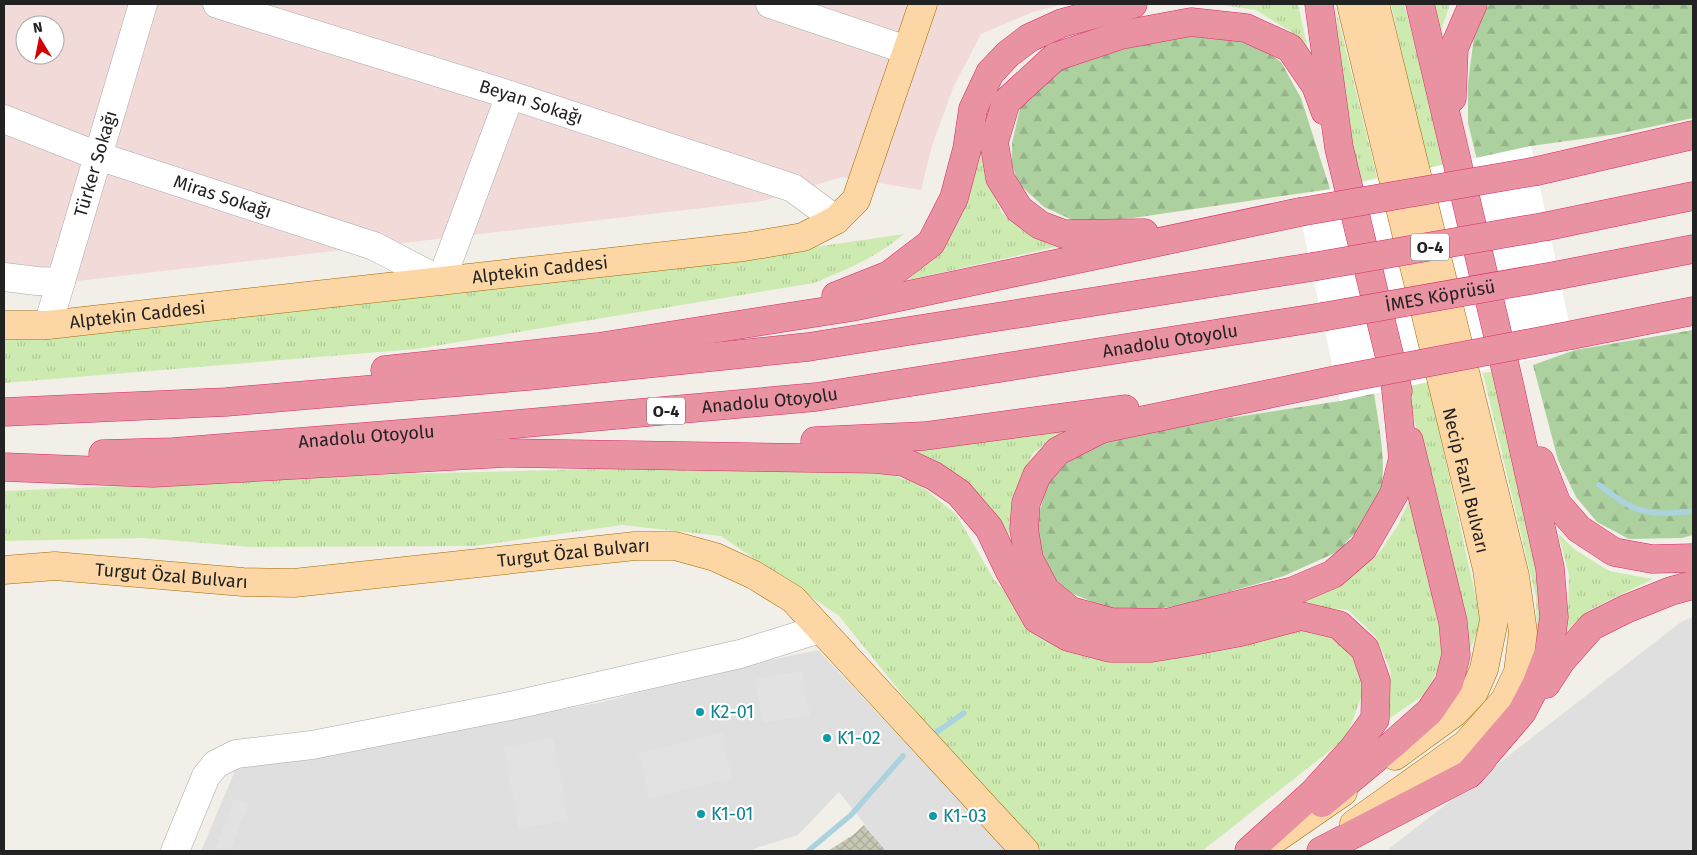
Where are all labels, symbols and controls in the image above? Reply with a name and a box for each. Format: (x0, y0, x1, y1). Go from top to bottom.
north arrow (15, 15, 65, 65)
text: N (32, 19, 44, 37)
street label: Beyan Sokağı (476, 75, 586, 129)
street label: Türker Sokağı (70, 108, 122, 220)
street label: Miras Sokağı (171, 170, 274, 223)
road number: O-4 (1411, 233, 1449, 260)
street label: Alptekin Caddesi (471, 251, 609, 288)
street label: İMES Köprüsü (1383, 276, 1497, 317)
street label: Alptekin Caddesi (68, 296, 207, 334)
street label: Anadolu Otoyolu (1101, 319, 1239, 363)
street label: Anadolu Otoyolu (701, 383, 839, 418)
road number: O-4 (647, 398, 685, 424)
street label: Necip Fazıl Bulvarı (1438, 405, 1494, 555)
street label: Anadolu Otoyolu (297, 420, 435, 453)
street label: Turgut Özal Bulvarı (496, 535, 650, 572)
street label: Turgut Özal Bulvarı (94, 558, 248, 593)
place label: K2-01 (710, 701, 754, 723)
marker: K2-01 (694, 706, 706, 718)
place label: K1-02 (837, 727, 881, 749)
marker: K1-02 (821, 732, 833, 744)
place label: K1-01 (711, 803, 753, 825)
place label: K1-03 (943, 805, 987, 827)
marker: K1-01 (695, 808, 707, 820)
marker: K1-03 (927, 810, 939, 822)

